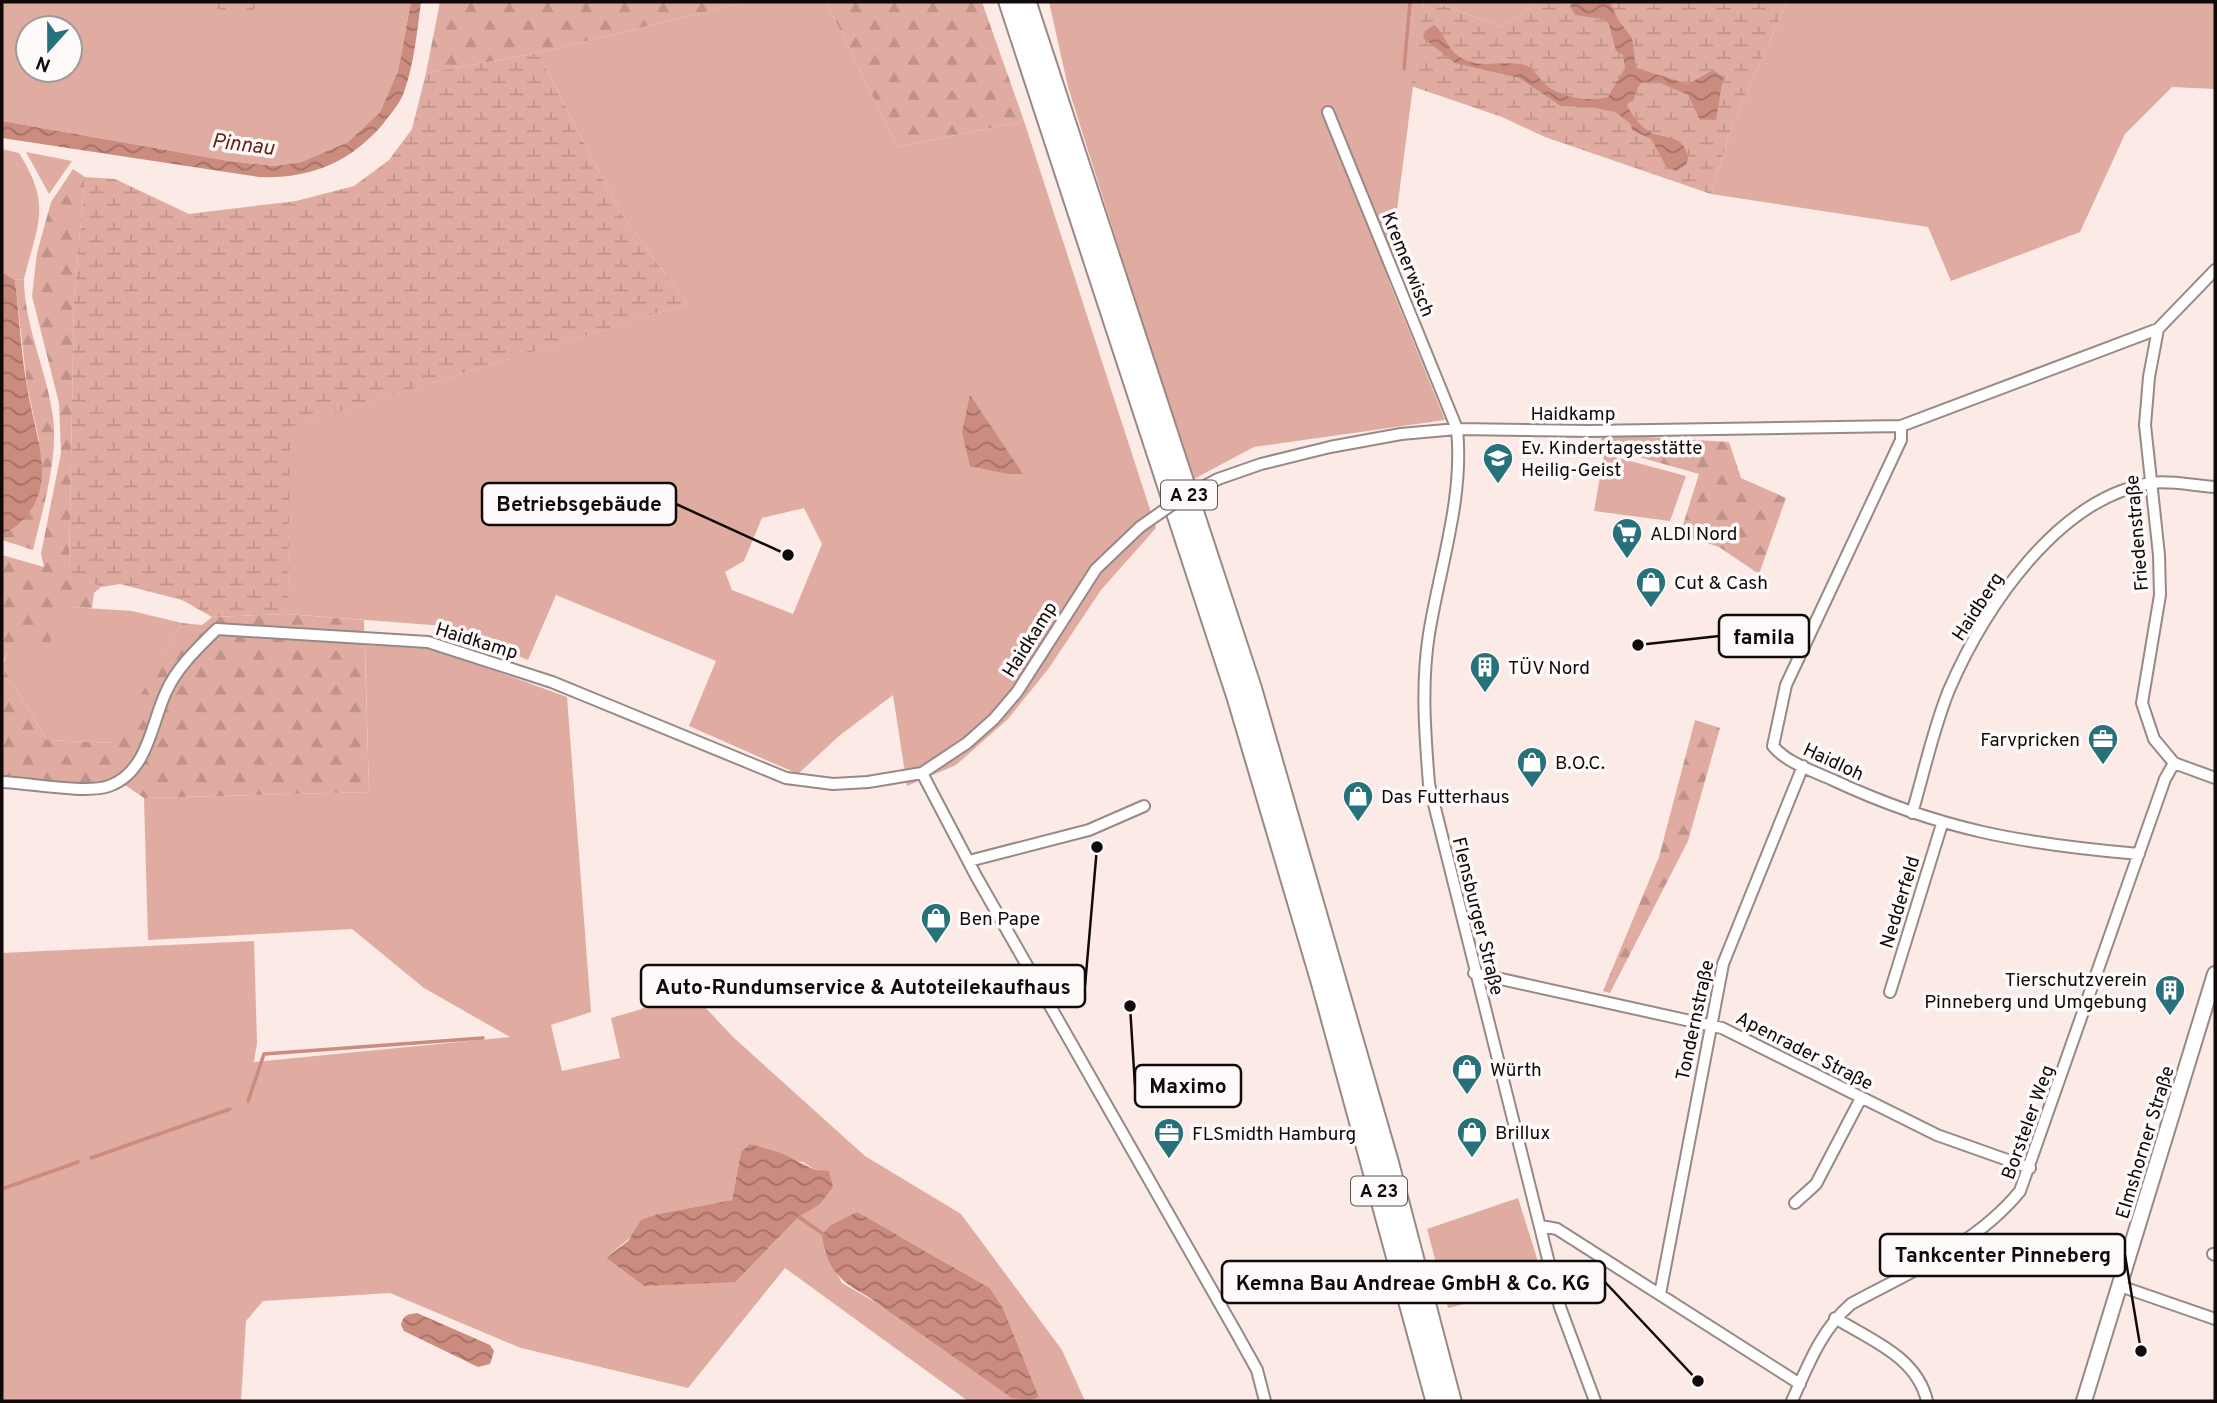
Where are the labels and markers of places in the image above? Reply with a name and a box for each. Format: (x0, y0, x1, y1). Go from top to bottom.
place label: Ev. Kindertagesstätte Heilig-Geist (1521, 437, 1702, 483)
school or university icon: Ev. Kindertagesstätte Heilig-Geist (1481, 441, 1515, 485)
callout: Betriebsgebäude (482, 483, 676, 525)
supermarket icon: ALDI Nord (1610, 516, 1644, 560)
place label: ALDI Nord (1650, 523, 1737, 547)
shop icon: Cut & Cash (1634, 565, 1668, 609)
place label: Cut & Cash (1674, 572, 1768, 596)
callout: famila (1719, 615, 1809, 657)
building icon: TÜV Nord (1468, 650, 1502, 694)
place label: TÜV Nord (1508, 656, 1590, 681)
office icon: Farvpricken (2086, 722, 2120, 766)
place label: Farvpricken (1980, 729, 2080, 753)
shop icon: B.O.C. (1515, 745, 1549, 789)
place label: B.O.C. (1555, 752, 1605, 776)
shop icon: Das Futterhaus (1341, 779, 1375, 823)
place label: Das Futterhaus (1381, 786, 1510, 810)
shop icon: Ben Pape (919, 901, 953, 945)
place label: Ben Pape (959, 908, 1040, 932)
callout: Auto-Rundumservice & Autoteilekaufhaus (641, 965, 1085, 1007)
place label: Tierschutzverein Pinneberg und Umgebung (1924, 969, 2147, 1015)
building icon: Tierschutzverein Pinneberg und Umgebung (2153, 973, 2187, 1017)
shop icon: Würth (1450, 1052, 1484, 1096)
place label: Würth (1490, 1059, 1542, 1083)
callout: Maximo (1135, 1065, 1241, 1107)
shop icon: Brillux (1455, 1115, 1489, 1159)
office icon: FLSmidth Hamburg (1152, 1116, 1186, 1160)
place label: Brillux (1495, 1122, 1550, 1146)
place label: FLSmidth Hamburg (1192, 1123, 1356, 1147)
callout: Tankcenter Pinneberg (1880, 1234, 2125, 1276)
callout: Kemna Bau Andreae GmbH & Co. KG (1222, 1261, 1605, 1303)

